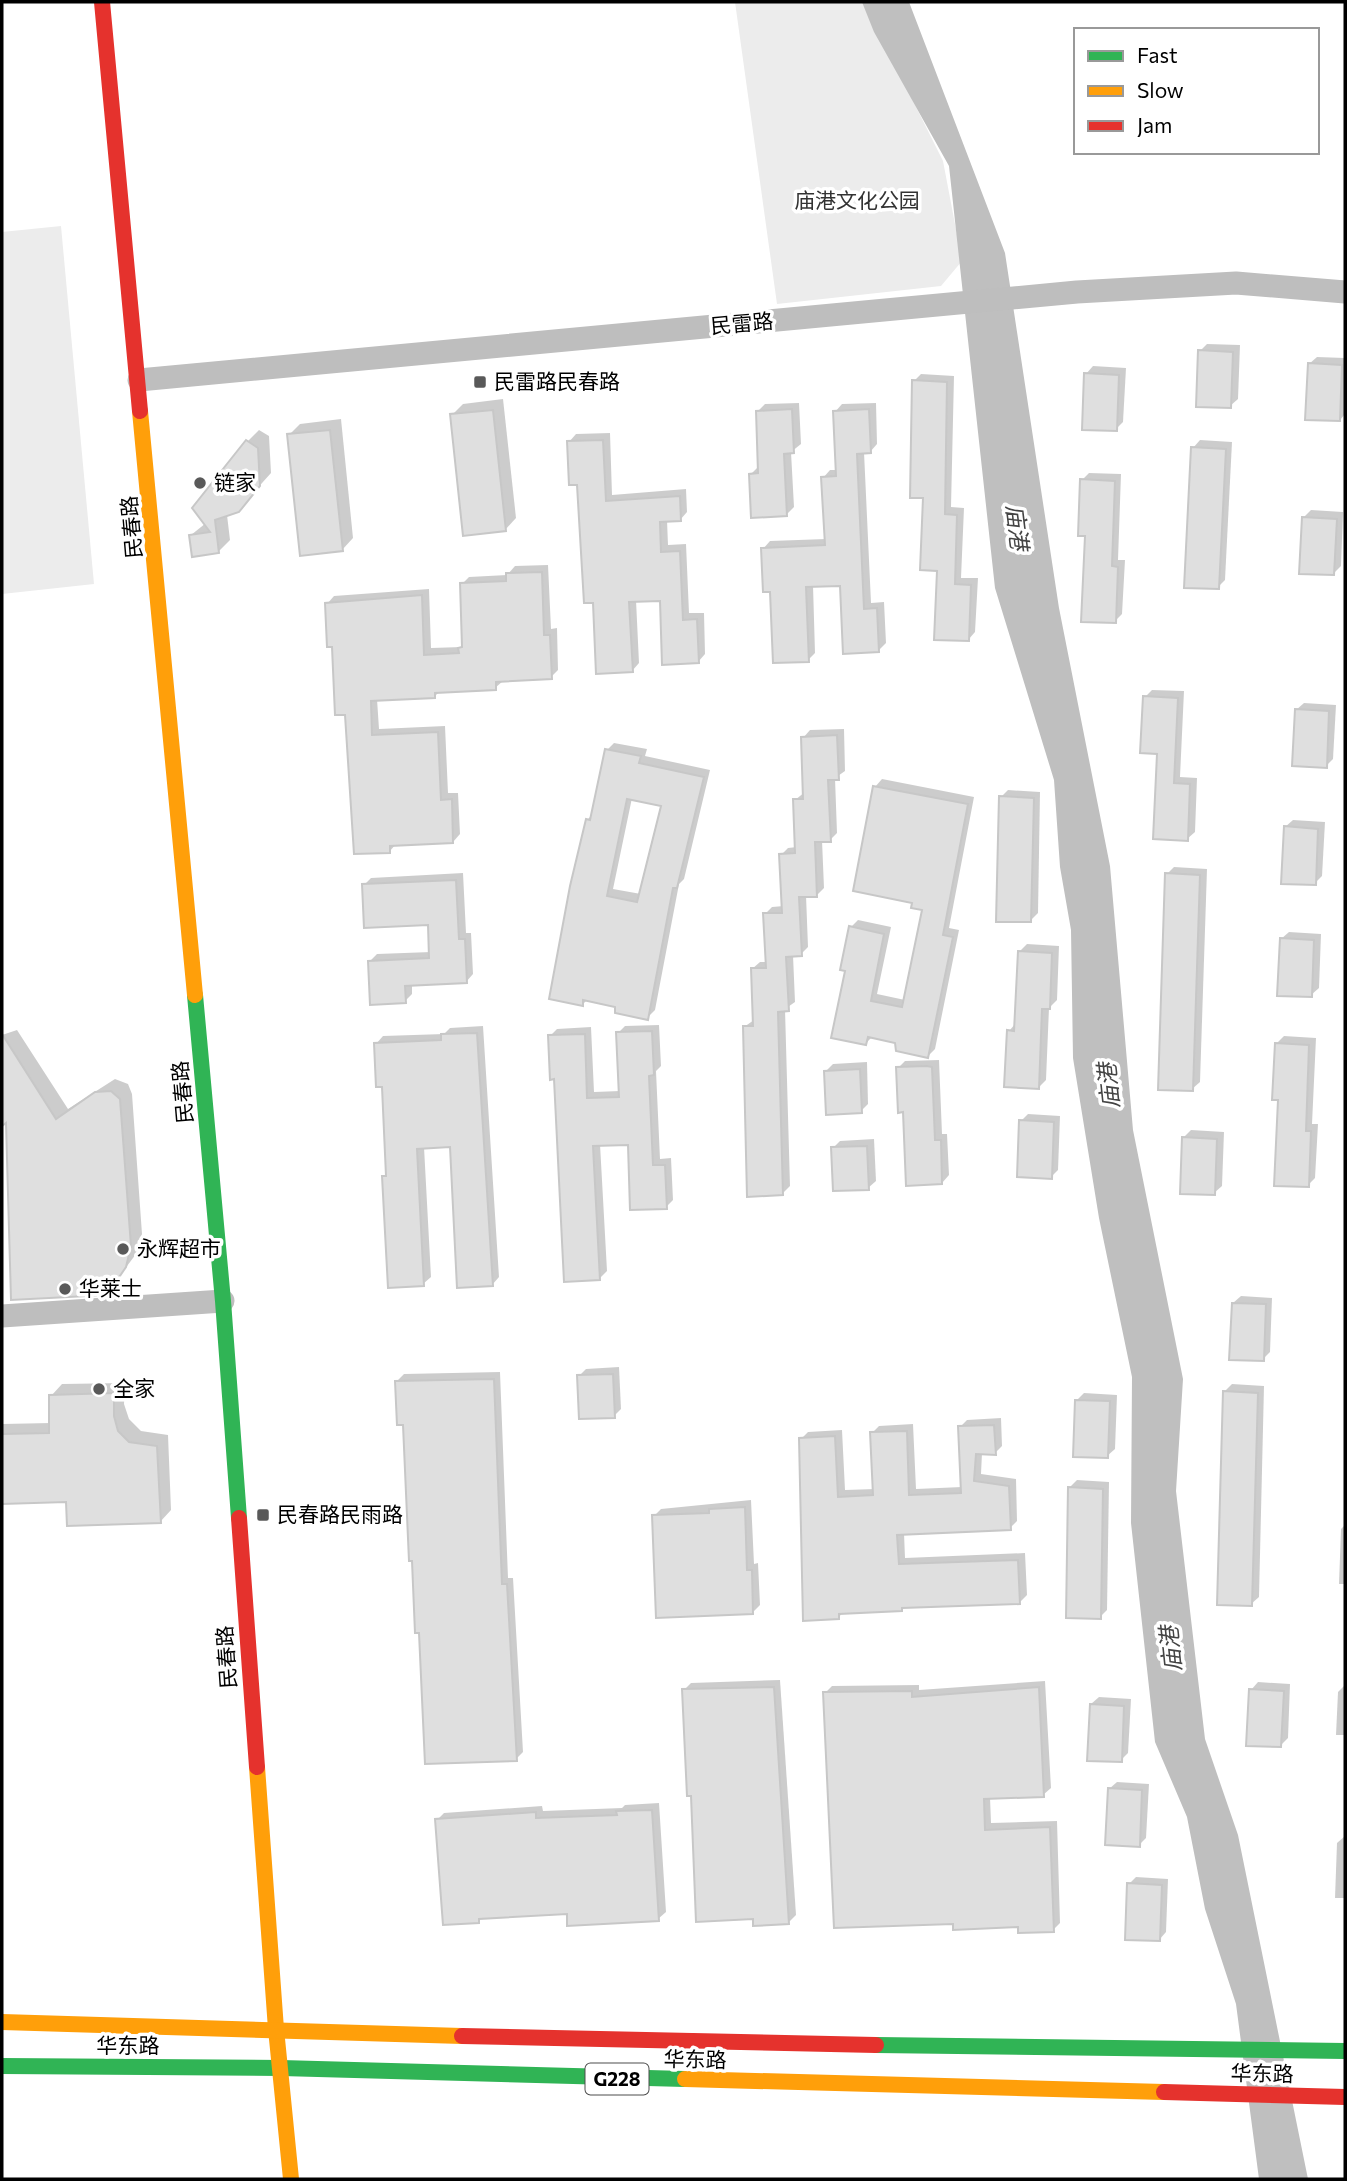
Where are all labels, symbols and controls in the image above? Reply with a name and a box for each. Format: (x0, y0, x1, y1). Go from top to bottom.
legend (1074, 28, 1319, 154)
text: Fast (1137, 42, 1178, 67)
text: Slow (1137, 77, 1184, 102)
text: Jam (1137, 112, 1172, 137)
park label: 庙港文化公园 (794, 187, 920, 212)
street label: 民雷路 (709, 307, 774, 338)
place label: 民雷路民春路 (494, 368, 620, 393)
marker: 民雷路民春路 (472, 374, 488, 390)
place label: 链家 (214, 469, 256, 494)
marker: 链家 (192, 475, 208, 491)
street label: 民春路 (115, 495, 146, 560)
water label: 庙港 (1001, 502, 1035, 554)
water label: 庙港 (1091, 1059, 1124, 1110)
street label: 民春路 (166, 1060, 197, 1125)
place label: 永辉超市 (137, 1235, 221, 1260)
marker: 永辉超市 (115, 1241, 131, 1257)
place label: 华莱士 (79, 1275, 142, 1300)
marker: 华莱士 (57, 1281, 73, 1297)
place label: 全家 (113, 1375, 155, 1400)
marker: 全家 (91, 1381, 107, 1397)
place label: 民春路民雨路 (277, 1501, 403, 1526)
marker: 民春路民雨路 (255, 1507, 271, 1523)
water label: 庙港 (1153, 1622, 1186, 1673)
street label: 民春路 (211, 1625, 240, 1689)
street label: 华东路 (97, 2032, 160, 2057)
street label: 华东路 (663, 2045, 727, 2072)
street label: 华东路 (1230, 2059, 1294, 2086)
road number: G228 (586, 2064, 648, 2094)

